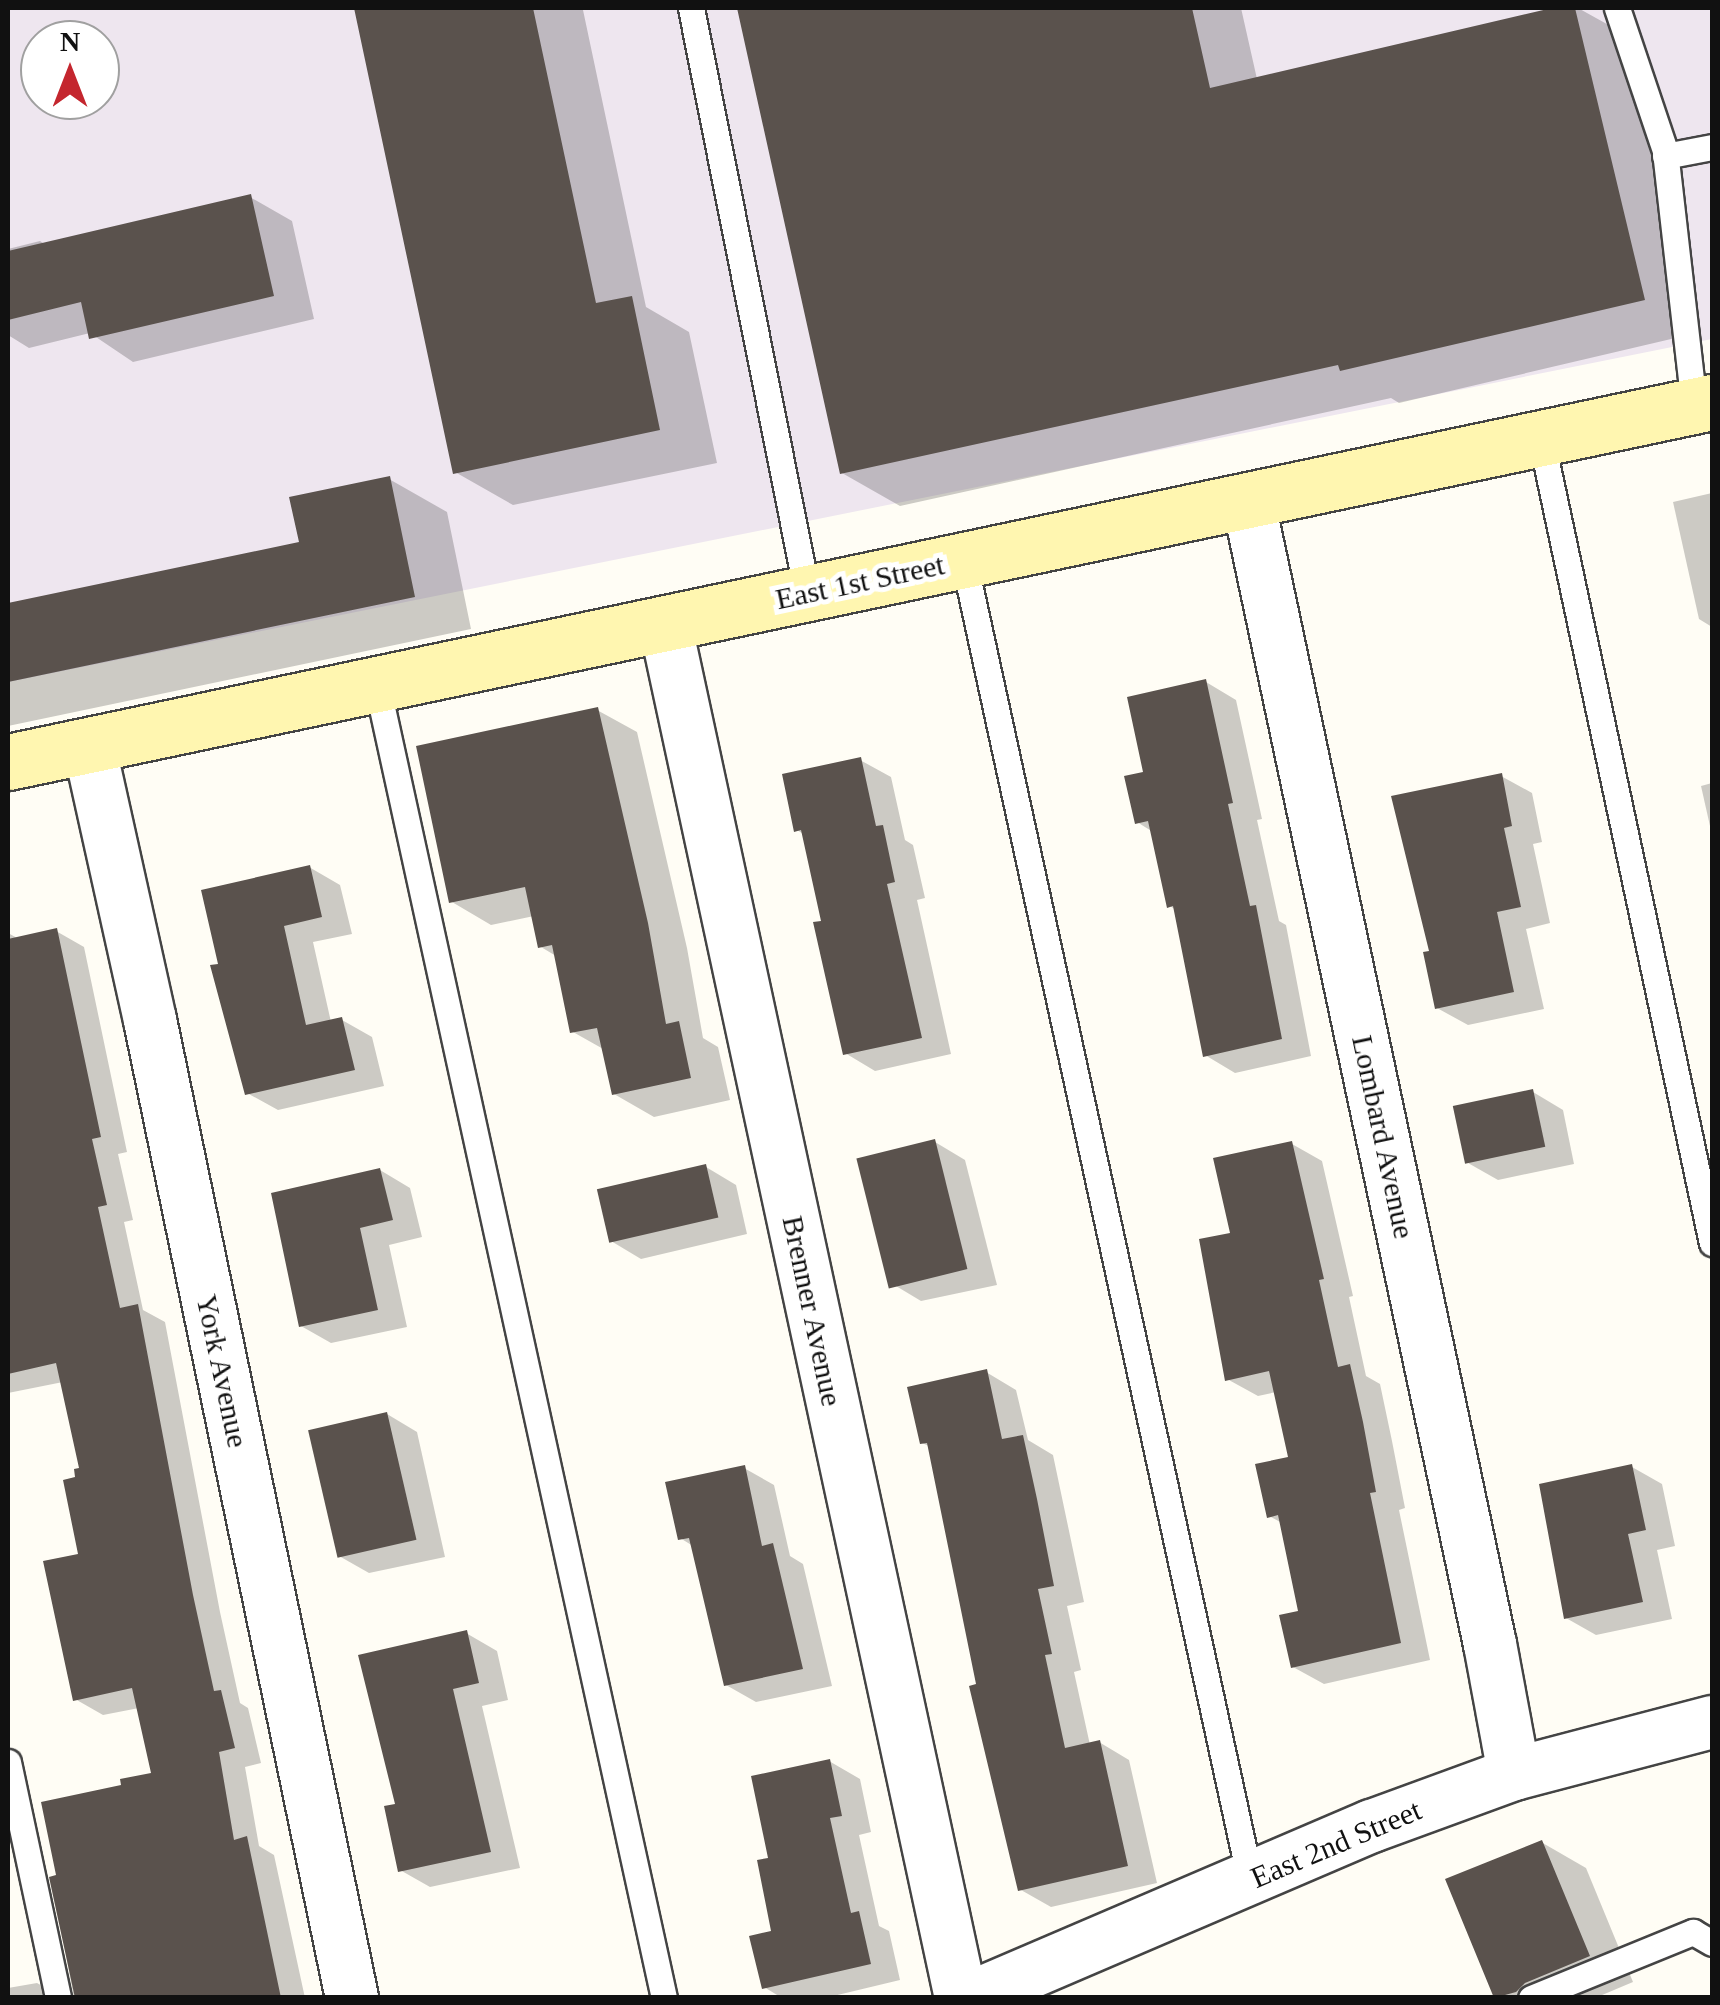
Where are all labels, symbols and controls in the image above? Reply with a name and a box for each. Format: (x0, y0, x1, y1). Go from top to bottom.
north arrow (20, 20, 120, 120)
text: N (60, 26, 80, 57)
street label: East 1st Street (772, 547, 948, 617)
street label: Lombard Avenue (1344, 1031, 1422, 1243)
street label: Brenner Avenue (774, 1212, 850, 1410)
street label: York Avenue (188, 1290, 256, 1452)
street label: East 2nd Street (1245, 1792, 1427, 1896)

